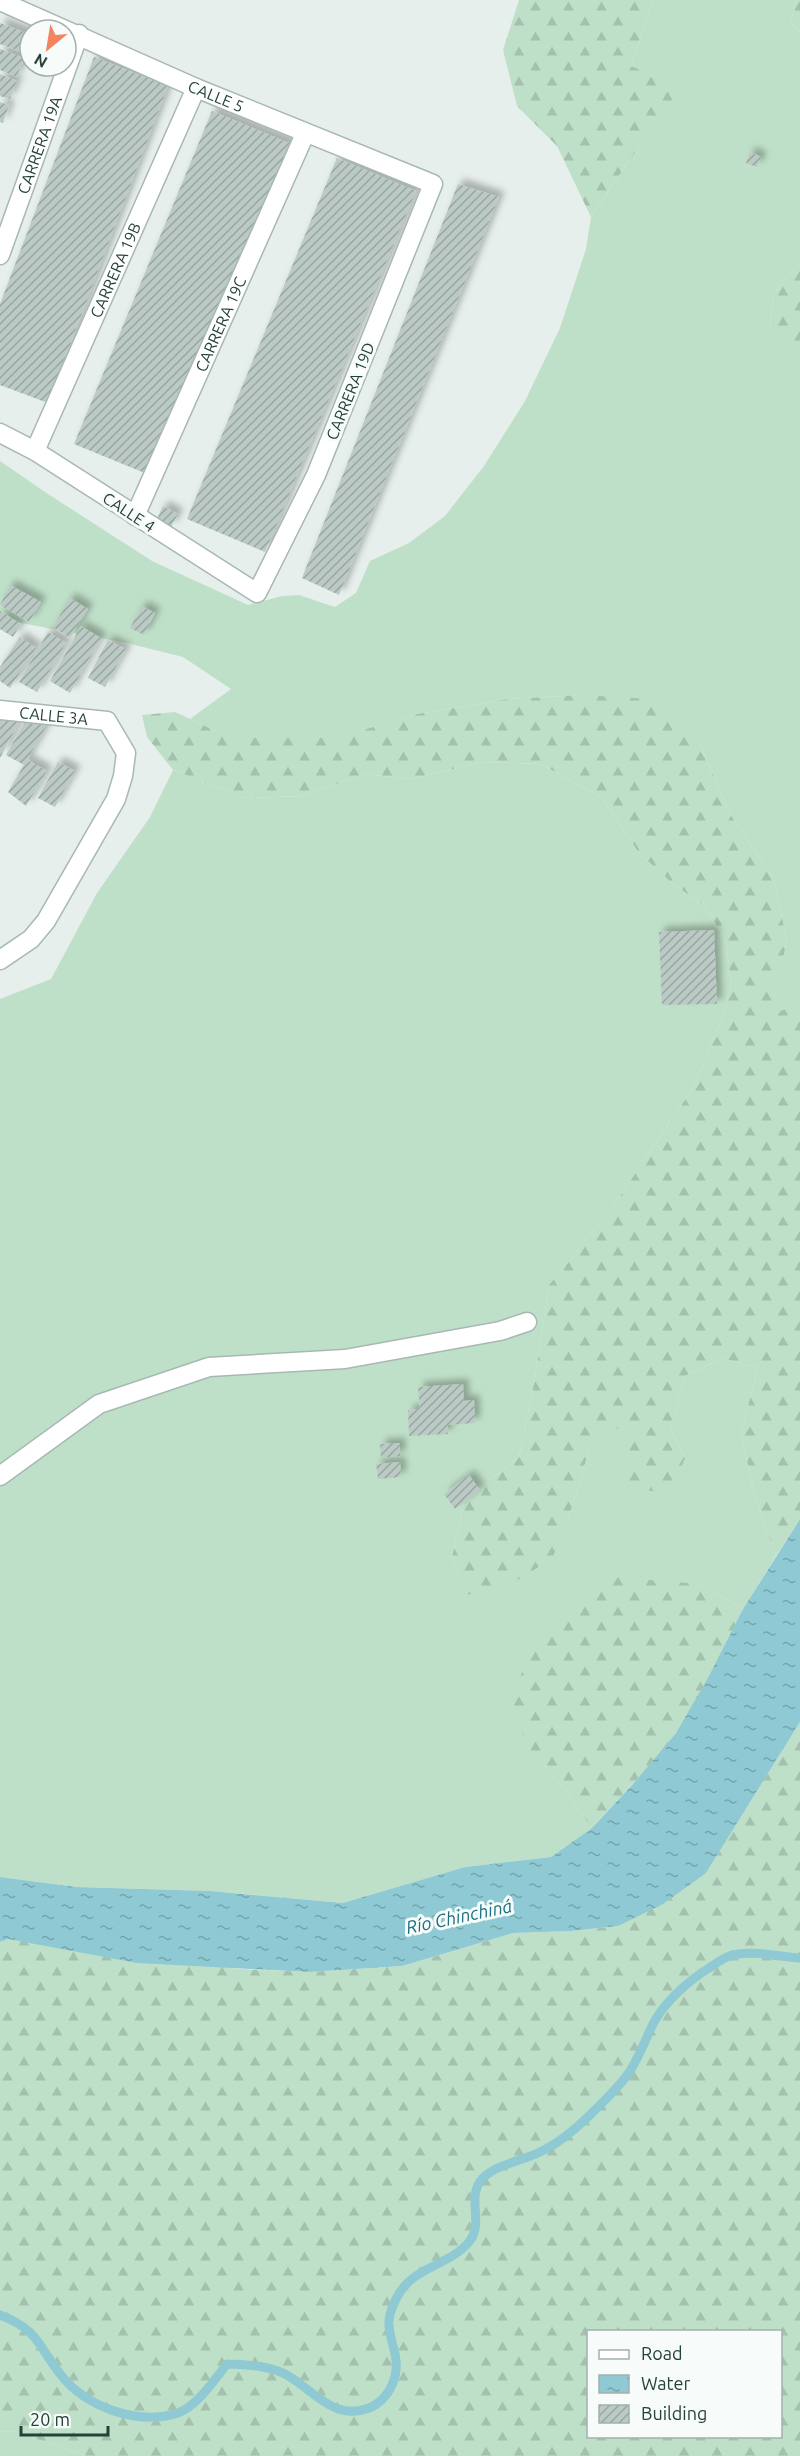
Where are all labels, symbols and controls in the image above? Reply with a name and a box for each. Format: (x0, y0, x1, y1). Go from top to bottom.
north arrow (18, 18, 78, 78)
text: N (31, 50, 50, 72)
street label: CALLE 5 (185, 77, 247, 115)
street label: CARRERA 19A (14, 93, 65, 196)
street label: CARRERA 19B (86, 220, 144, 320)
street label: CARRERA 19C (191, 274, 249, 374)
street label: CARRERA 19D (322, 340, 378, 442)
street label: CALLE 4 (100, 489, 158, 535)
street label: CALLE 3A (18, 703, 90, 728)
water label: Río Chinchiná (404, 1895, 514, 1937)
legend (587, 2330, 782, 2438)
text: Road (641, 2343, 683, 2363)
text: Water (641, 2373, 691, 2393)
scale bar (21, 2399, 108, 2437)
text: Building (641, 2403, 707, 2423)
text: 20 m (30, 2409, 70, 2429)

